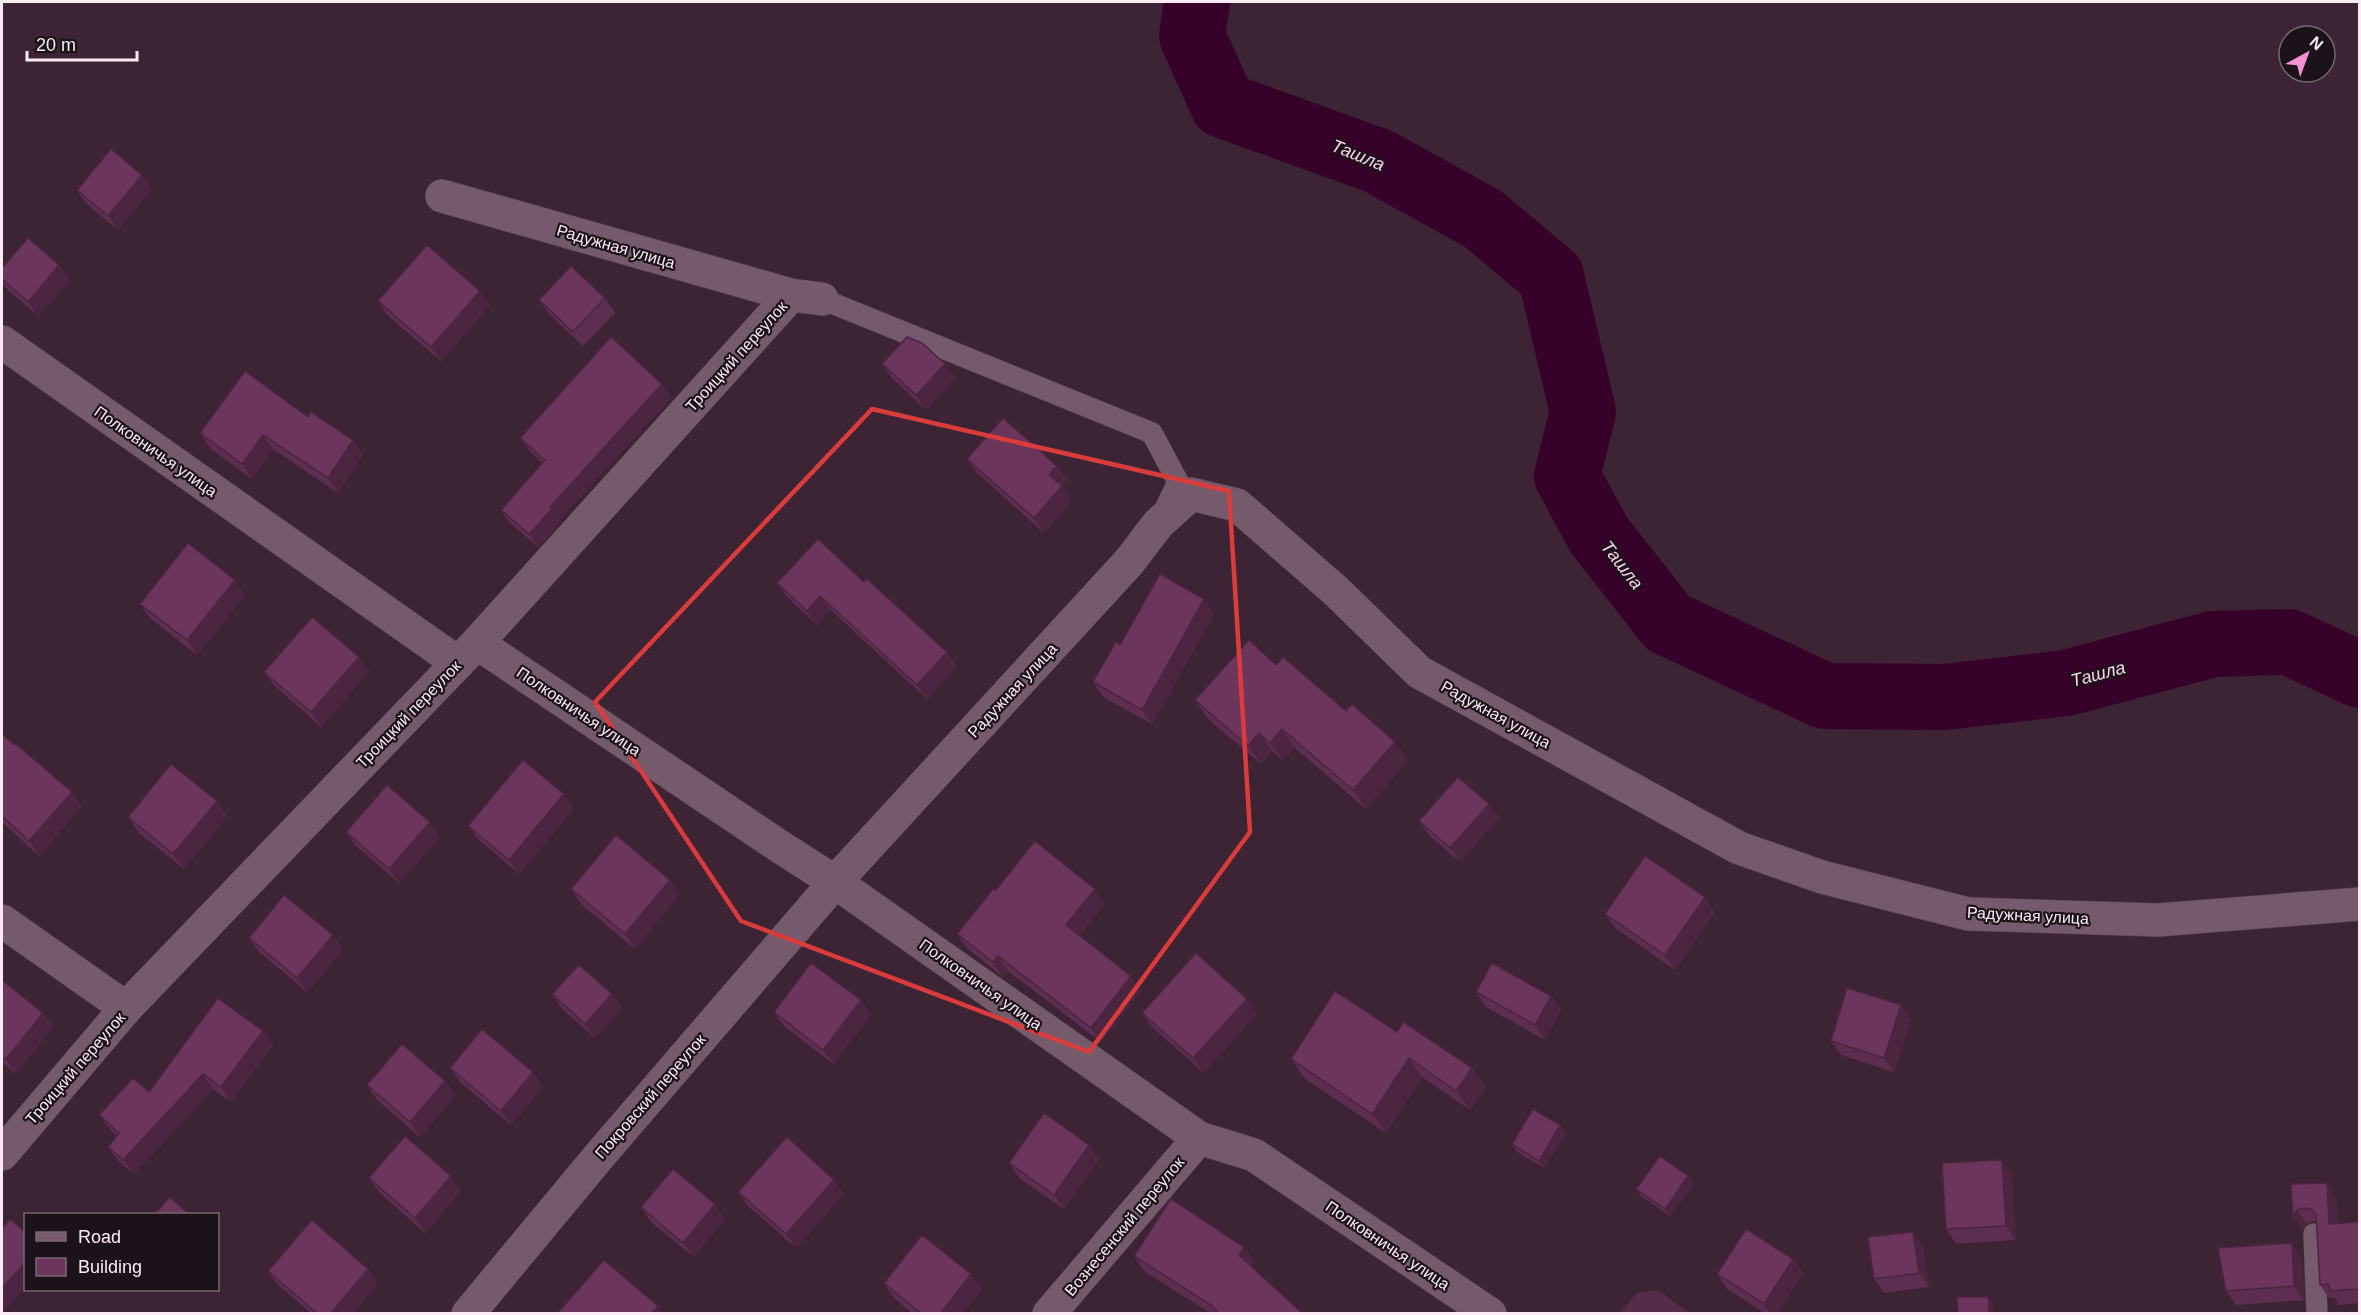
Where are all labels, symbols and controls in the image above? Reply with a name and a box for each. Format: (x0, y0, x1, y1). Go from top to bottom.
scale bar (27, 24, 136, 62)
north arrow (2277, 24, 2337, 84)
text: N (2307, 33, 2326, 53)
text: 20 m (36, 35, 76, 55)
water label: Ташла (1328, 135, 1388, 175)
street label: Радужная улица (555, 221, 677, 272)
street label: Троицкий переулок (682, 297, 791, 415)
street label: Полковничья улица (91, 403, 220, 500)
water label: Ташла (1597, 537, 1647, 593)
street label: Радужная улица (965, 640, 1060, 741)
street label: Троицкий переулок (353, 657, 465, 771)
water label: Ташла (2069, 657, 2127, 691)
street label: Полковничья улица (514, 664, 644, 759)
street label: Радужная улица (1438, 677, 1553, 752)
street label: Радужная улица (1967, 904, 2089, 927)
street label: Полковничья улица (916, 936, 1045, 1033)
street label: Троицкий переулок (22, 1008, 129, 1128)
street label: Покровский переулок (592, 1030, 710, 1162)
street label: Вознесенский переулок (1061, 1153, 1188, 1299)
street label: Полковничья улица (1323, 1198, 1453, 1293)
legend (24, 1213, 219, 1291)
text: Road (78, 1227, 121, 1247)
text: Building (78, 1257, 142, 1277)

